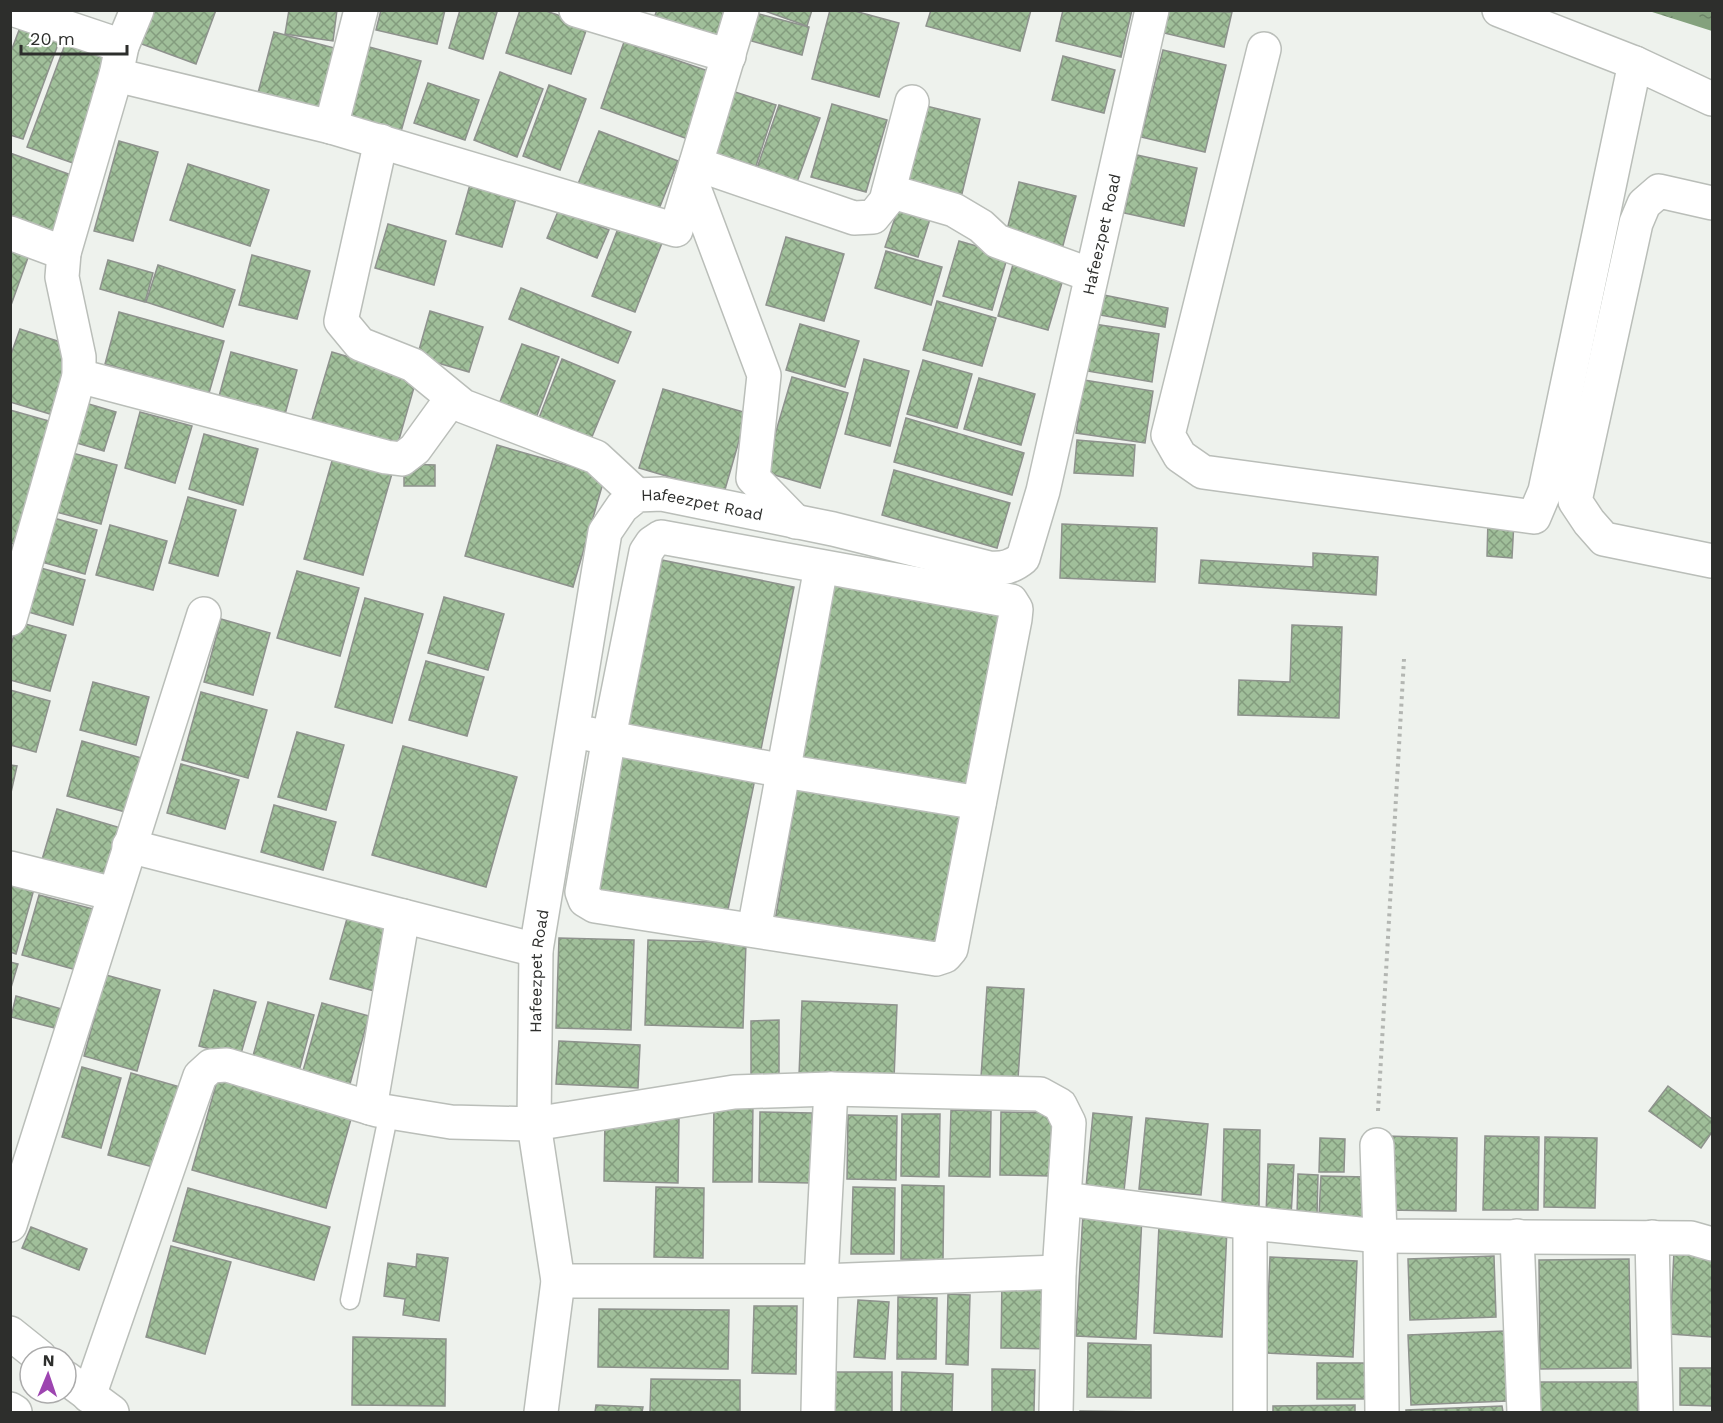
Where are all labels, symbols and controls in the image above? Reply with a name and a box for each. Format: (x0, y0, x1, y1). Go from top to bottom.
scale bar (21, 18, 128, 56)
text: 20 m (30, 28, 75, 49)
street label: Hafeezpet Road (1078, 172, 1124, 297)
street label: Hafeezpet Road (641, 485, 765, 524)
street label: Hafeezpet Road (526, 908, 552, 1033)
north arrow (18, 1345, 78, 1405)
text: N (42, 1351, 55, 1370)

